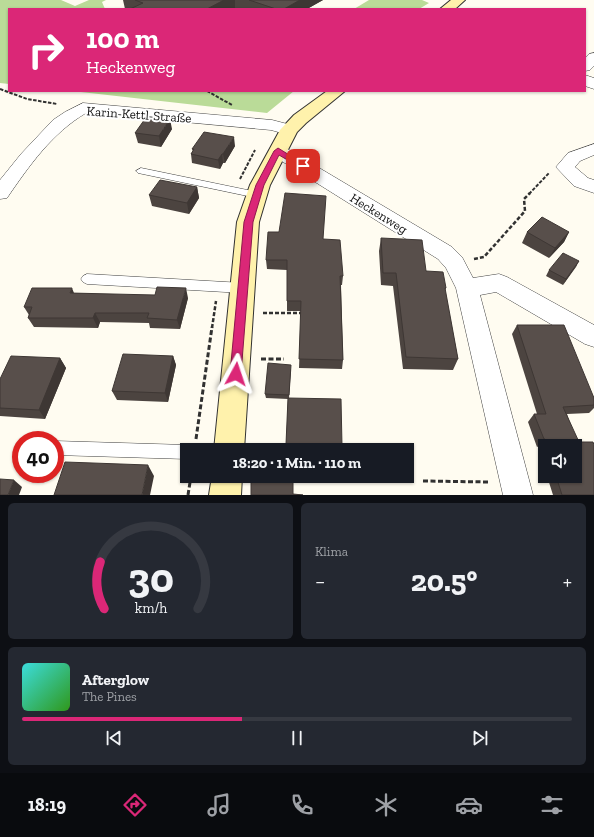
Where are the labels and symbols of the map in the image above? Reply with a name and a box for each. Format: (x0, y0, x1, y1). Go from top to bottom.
street label: Karin-Kettl-Straße (86, 103, 192, 126)
pin (286, 149, 320, 183)
street label: Heckenweg (347, 190, 410, 237)
position arrow (215, 353, 257, 395)
speed limit sign: 40 (12, 431, 64, 483)

